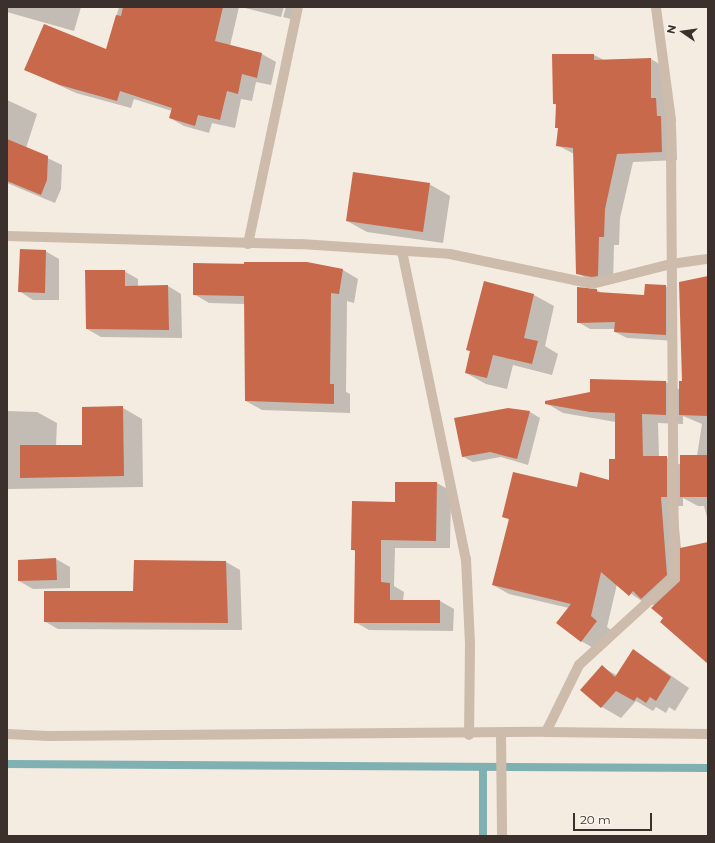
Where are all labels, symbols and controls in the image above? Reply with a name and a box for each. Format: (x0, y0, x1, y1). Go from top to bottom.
north arrow (663, 12, 703, 52)
text: N (663, 23, 679, 35)
scale bar (575, 805, 654, 831)
text: 20 m (580, 812, 611, 827)

